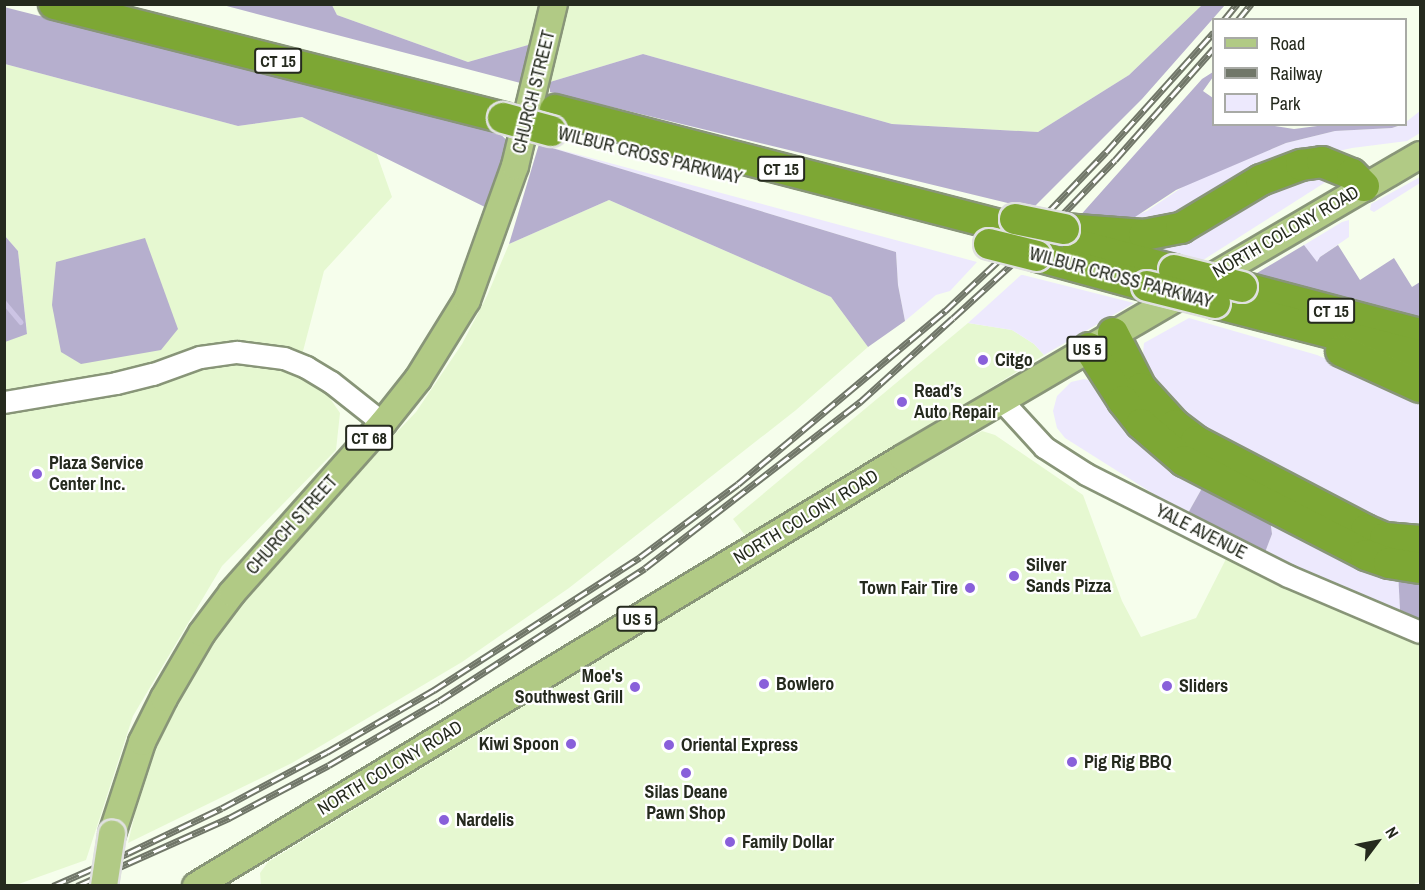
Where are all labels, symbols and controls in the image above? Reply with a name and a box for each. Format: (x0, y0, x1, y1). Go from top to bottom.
legend (1212, 18, 1407, 126)
street label: CHURCH STREET (508, 28, 560, 156)
text: Road (1270, 31, 1305, 56)
road number: CT 15 (254, 48, 302, 74)
text: Railway (1270, 61, 1323, 86)
text: Park (1270, 91, 1300, 116)
street label: WILBUR CROSS PARKWAY (556, 123, 744, 189)
road number: CT 15 (757, 156, 805, 182)
street label: NORTH COLONY ROAD (1209, 181, 1363, 283)
street label: WILBUR CROSS PARKWAY (1027, 243, 1215, 313)
road number: CT 15 (1307, 298, 1355, 324)
road number: US 5 (1066, 336, 1108, 362)
place label: Citgo (995, 349, 1033, 371)
marker: Citgo (976, 353, 990, 367)
place label: Read’s Auto Repair (914, 381, 998, 424)
marker: Read’s Auto Repair (895, 395, 909, 409)
road number: CT 68 (345, 425, 393, 451)
place label: Plaza Service Center Inc. (49, 453, 143, 496)
street label: NORTH COLONY ROAD (730, 465, 882, 569)
marker: Plaza Service Center Inc. (30, 467, 44, 481)
street label: CHURCH STREET (242, 471, 342, 579)
street label: YALE AVENUE (1151, 500, 1251, 564)
place label: Silver Sands Pizza (1026, 555, 1111, 598)
marker: Silver Sands Pizza (1007, 569, 1021, 583)
place label: Town Fair Tire (859, 577, 958, 599)
marker: Town Fair Tire (963, 581, 977, 595)
road number: US 5 (616, 606, 658, 632)
place label: Moe's Southwest Grill (515, 666, 623, 708)
place label: Bowlero (776, 673, 834, 695)
place label: Sliders (1179, 675, 1228, 697)
marker: Bowlero (757, 677, 771, 691)
marker: Sliders (1160, 679, 1174, 693)
marker: Moe's Southwest Grill (628, 680, 642, 694)
street label: NORTH COLONY ROAD (314, 716, 466, 820)
place label: Kiwi Spoon (479, 733, 559, 755)
place label: Oriental Express (681, 734, 798, 756)
marker: Kiwi Spoon (564, 737, 578, 751)
marker: Oriental Express (662, 738, 676, 752)
place label: Pig Rig BBQ (1084, 751, 1172, 773)
marker: Pig Rig BBQ (1065, 755, 1079, 769)
marker: Silas Deane Pawn Shop (679, 766, 693, 780)
place label: Silas Deane Pawn Shop (645, 782, 727, 824)
place label: Nardelis (456, 809, 514, 831)
north arrow (1347, 812, 1407, 872)
marker: Nardelis (437, 813, 451, 827)
text: N (1380, 823, 1404, 842)
place label: Family Dollar (742, 831, 834, 853)
marker: Family Dollar (723, 835, 737, 849)

